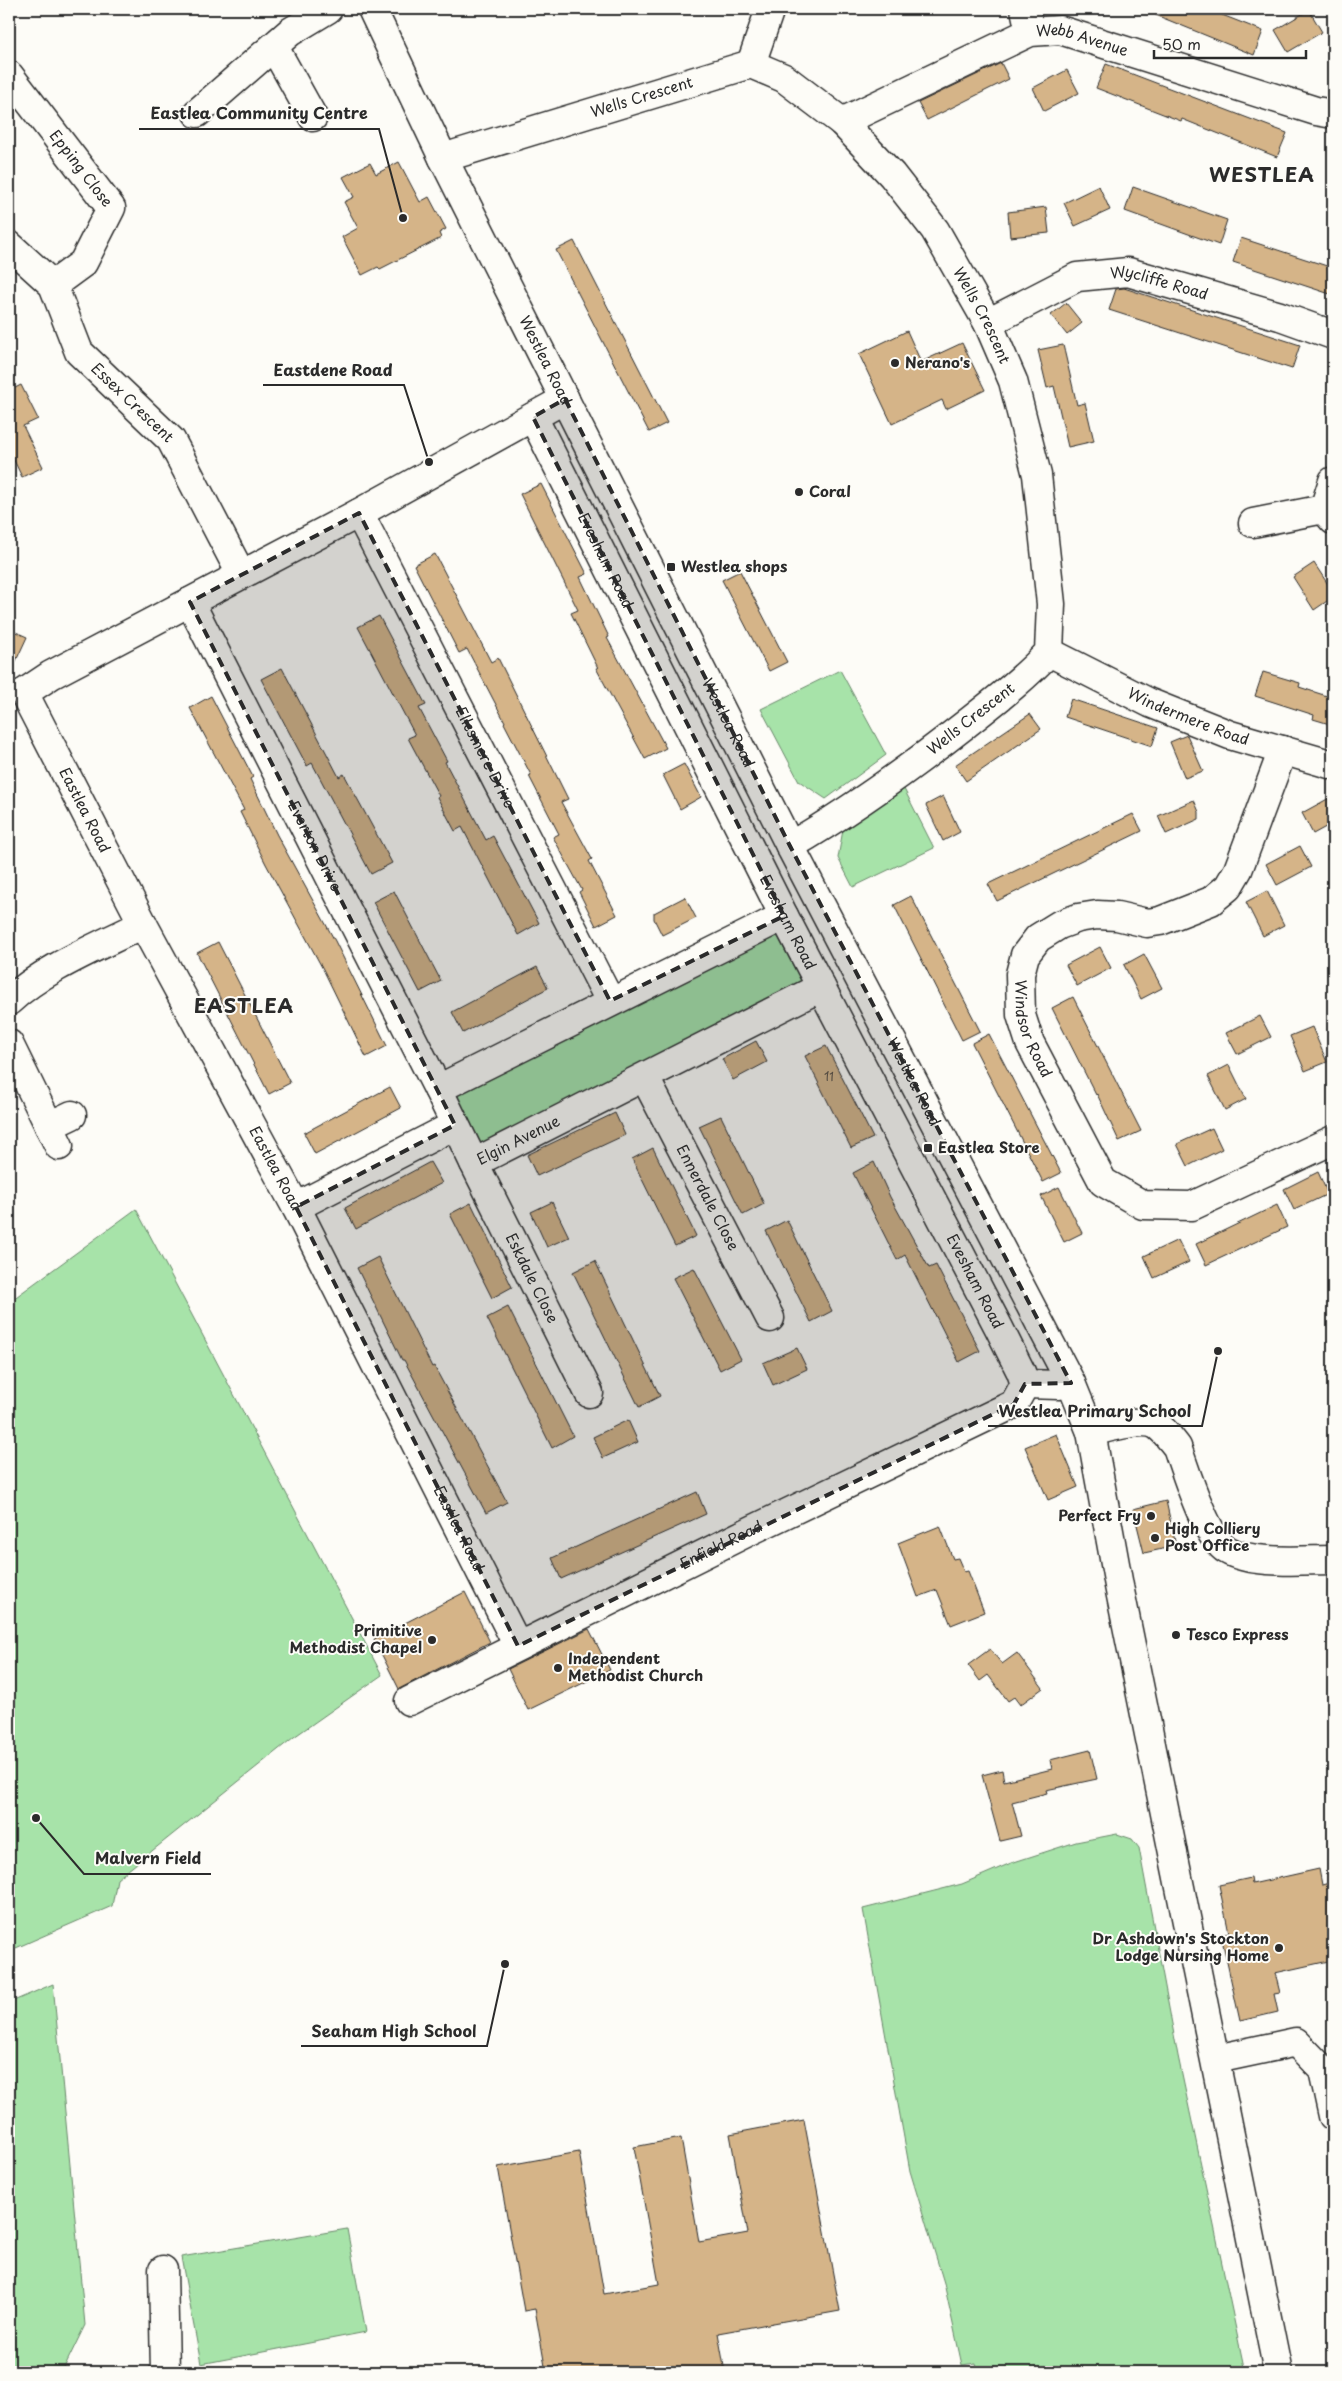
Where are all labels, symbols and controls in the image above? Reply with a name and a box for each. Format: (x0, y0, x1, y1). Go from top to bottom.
street label: Webb Avenue (1035, 17, 1132, 61)
scale bar (1154, 28, 1307, 60)
text: 50 m (1162, 32, 1201, 55)
street label: Wells Crescent (588, 69, 695, 122)
callout: Eastlea Community Centre (139, 98, 379, 129)
text: Eastlea Community Centre (150, 100, 368, 124)
street label: Epping Close (45, 124, 119, 211)
district label: WESTLEA (1209, 159, 1315, 189)
street label: Wycliffe Road (1109, 259, 1211, 305)
street label: Wells Crescent (948, 262, 1017, 367)
street label: Westlea Road (514, 311, 579, 409)
place label: Nerano's (905, 350, 970, 373)
callout: Eastdene Road (263, 354, 404, 385)
street label: Essex Crescent (87, 357, 180, 447)
text: Eastdene Road (273, 357, 393, 381)
marker: Nerano's (889, 357, 901, 369)
place label: Coral (809, 479, 851, 502)
marker: Coral (793, 486, 805, 498)
street label: Evesham Road (573, 508, 640, 612)
place label: Westlea shops (681, 554, 787, 577)
marker: Westlea shops (665, 561, 677, 573)
street label: Westlea Road (697, 674, 762, 771)
street label: Wells Crescent (921, 676, 1019, 759)
street label: Windermere Road (1124, 681, 1252, 750)
street label: Ellesmere Drive (451, 702, 522, 812)
street label: Eastlea Road (54, 763, 117, 856)
street label: Everton Drive (283, 796, 348, 895)
street label: Evesham Road (755, 870, 823, 973)
street label: Windsor Road (1010, 980, 1059, 1081)
district label: EASTLEA (194, 990, 294, 1020)
street label: Westlea Road (882, 1033, 948, 1130)
house number: 11 (824, 1067, 834, 1085)
street label: Elgin Avenue (472, 1108, 563, 1170)
street label: Eastlea Road (244, 1122, 309, 1214)
place label: Eastlea Store (938, 1135, 1040, 1158)
street label: Ennerdale Close (672, 1140, 746, 1254)
marker: Eastlea Store (922, 1142, 934, 1154)
street label: Eskdale Close (501, 1229, 565, 1327)
street label: Evesham Road (942, 1229, 1010, 1332)
callout: Westlea Primary School (988, 1395, 1202, 1426)
text: Westlea Primary School (999, 1398, 1192, 1422)
street label: Eastlea Road (429, 1481, 491, 1575)
place label: Perfect Fry (1058, 1503, 1141, 1526)
marker: Perfect Fry (1145, 1510, 1157, 1522)
street label: Enfield Road (676, 1514, 766, 1574)
place label: High Colliery Post Office (1165, 1516, 1261, 1556)
marker: High Colliery Post Office (1149, 1532, 1161, 1544)
place label: Primitive Methodist Chapel (289, 1618, 422, 1658)
place label: Tesco Express (1186, 1622, 1289, 1645)
marker: Tesco Express (1170, 1629, 1182, 1641)
marker: Primitive Methodist Chapel (426, 1634, 438, 1646)
place label: Independent Methodist Church (568, 1646, 703, 1686)
marker: Independent Methodist Church (552, 1662, 564, 1674)
callout: Malvern Field (84, 1843, 211, 1874)
text: Malvern Field (95, 1845, 201, 1869)
place label: Dr Ashdown's Stockton Lodge Nursing Home (1093, 1926, 1269, 1966)
marker: Dr Ashdown's Stockton Lodge Nursing Home (1273, 1942, 1285, 1954)
callout: Seaham High School (301, 2015, 487, 2046)
text: Seaham High School (312, 2018, 476, 2042)

